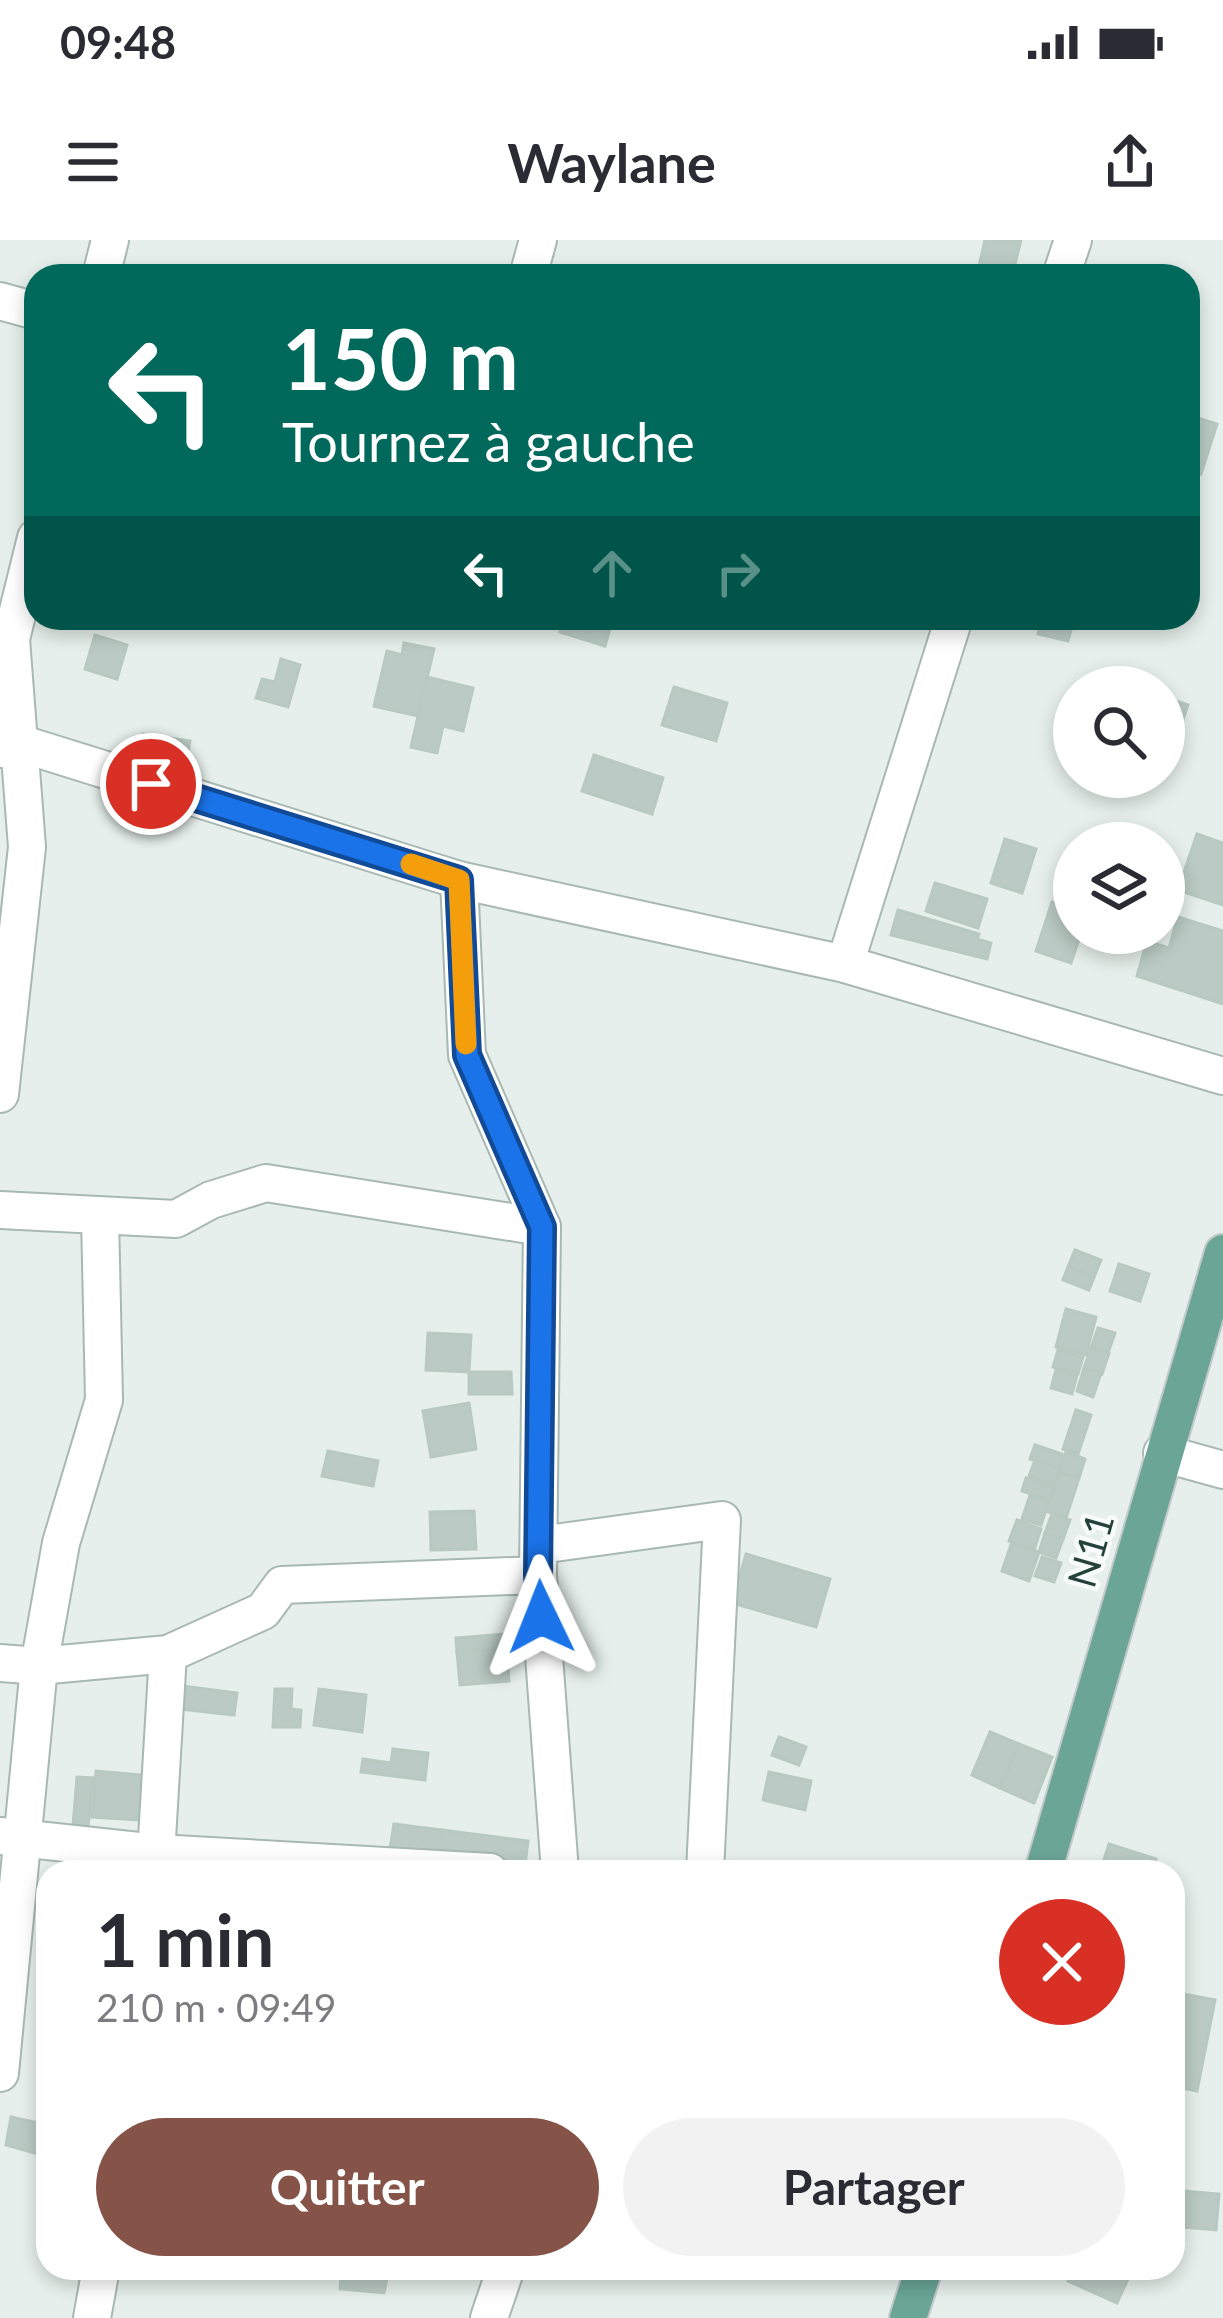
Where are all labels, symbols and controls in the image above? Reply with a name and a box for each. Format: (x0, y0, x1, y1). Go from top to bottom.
text: 09:48 (60, 15, 176, 69)
icon: menu (60, 129, 126, 195)
icon: share (1097, 129, 1163, 195)
text: Waylane (507, 130, 716, 195)
text: 150 m (282, 307, 519, 408)
icon: left (84, 312, 240, 468)
text: Tournez à gauche (282, 409, 695, 474)
icon: left (453, 540, 519, 606)
icon: ahead (579, 540, 645, 606)
icon: right (705, 540, 771, 606)
map controls (1053, 666, 1185, 954)
button: search (1053, 666, 1185, 798)
pin (100, 733, 202, 835)
icon: arrive (118, 751, 184, 817)
button: layers (1053, 822, 1185, 954)
street label: N11 (1058, 1507, 1122, 1592)
position arrow (478, 1554, 604, 1680)
text: 1 min (96, 1896, 274, 1982)
button: close (999, 1899, 1125, 2025)
text: 210 m · 09:49 (96, 1984, 336, 2030)
button: Quitter (96, 2118, 599, 2256)
button: Partager (623, 2118, 1125, 2256)

